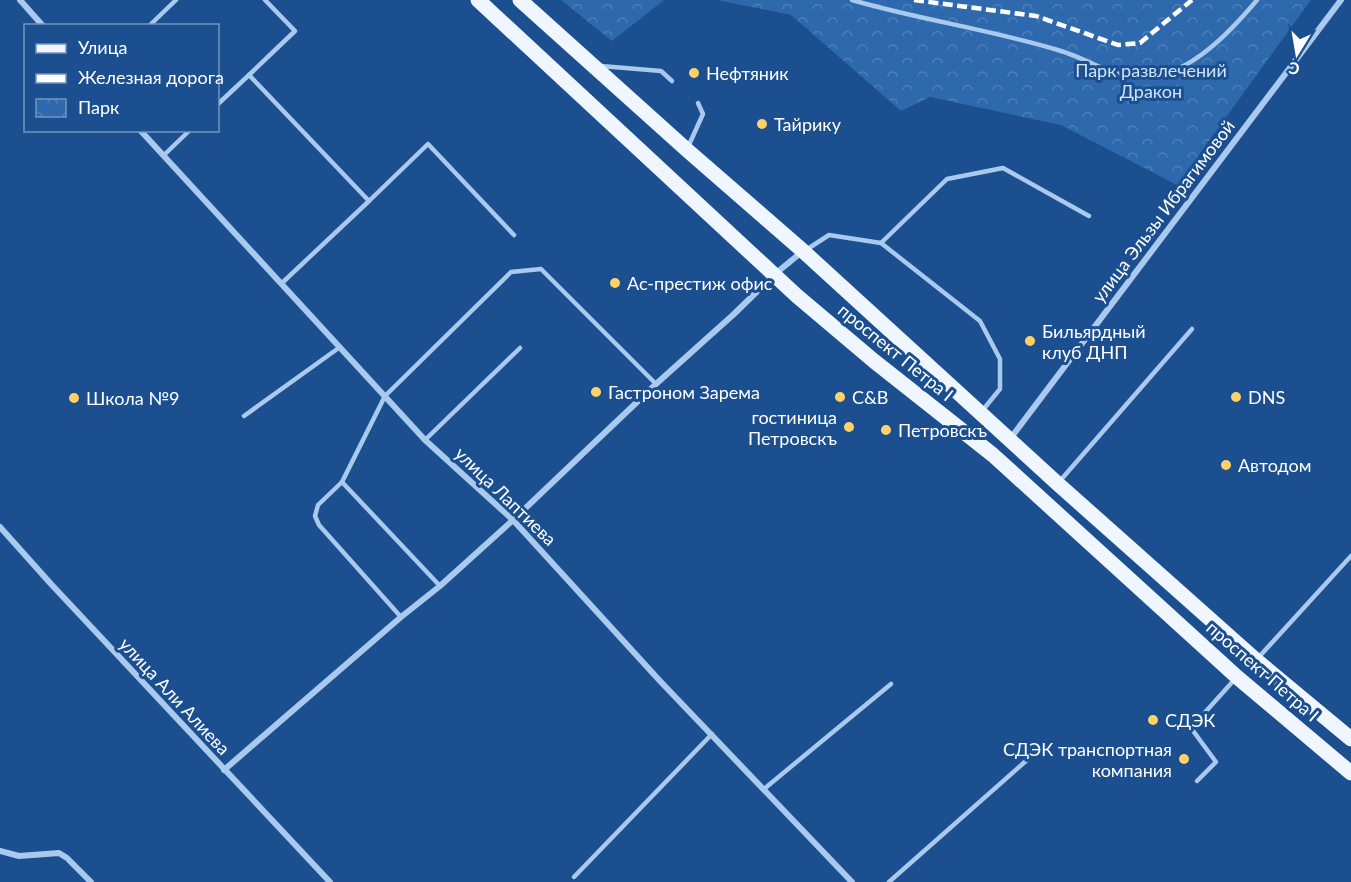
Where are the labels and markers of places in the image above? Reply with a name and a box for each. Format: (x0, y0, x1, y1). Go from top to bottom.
place label: Нефтяник (706, 62, 789, 84)
marker: Нефтяник (687, 66, 701, 80)
place label: Тайрику (774, 113, 842, 135)
marker: Тайрику (755, 117, 769, 131)
place label: Ас-престиж офис (627, 272, 773, 294)
marker: Ас-престиж офис (608, 276, 622, 290)
place label: Бильярдный клуб ДНП (1042, 320, 1146, 363)
marker: Бильярдный клуб ДНП (1023, 334, 1037, 348)
place label: Гастроном Зарема (608, 381, 760, 403)
marker: Гастроном Зарема (589, 385, 603, 399)
place label: С&В (852, 386, 888, 408)
place label: DNS (1248, 386, 1285, 408)
place label: Школа №9 (86, 387, 180, 409)
marker: С&В (833, 390, 847, 404)
marker: DNS (1229, 390, 1243, 404)
marker: Школа №9 (67, 391, 81, 405)
place label: гостиница Петровскъ (748, 406, 837, 449)
place label: Петровскъ (898, 419, 987, 441)
marker: гостиница Петровскъ (842, 420, 856, 434)
marker: Петровскъ (879, 423, 893, 437)
place label: Автодом (1238, 454, 1311, 476)
marker: Автодом (1219, 458, 1233, 472)
place label: СДЭК (1165, 709, 1215, 731)
marker: СДЭК (1146, 713, 1160, 727)
place label: СДЭК транспортная компания (1003, 738, 1172, 781)
marker: СДЭК транспортная компания (1177, 752, 1191, 766)

